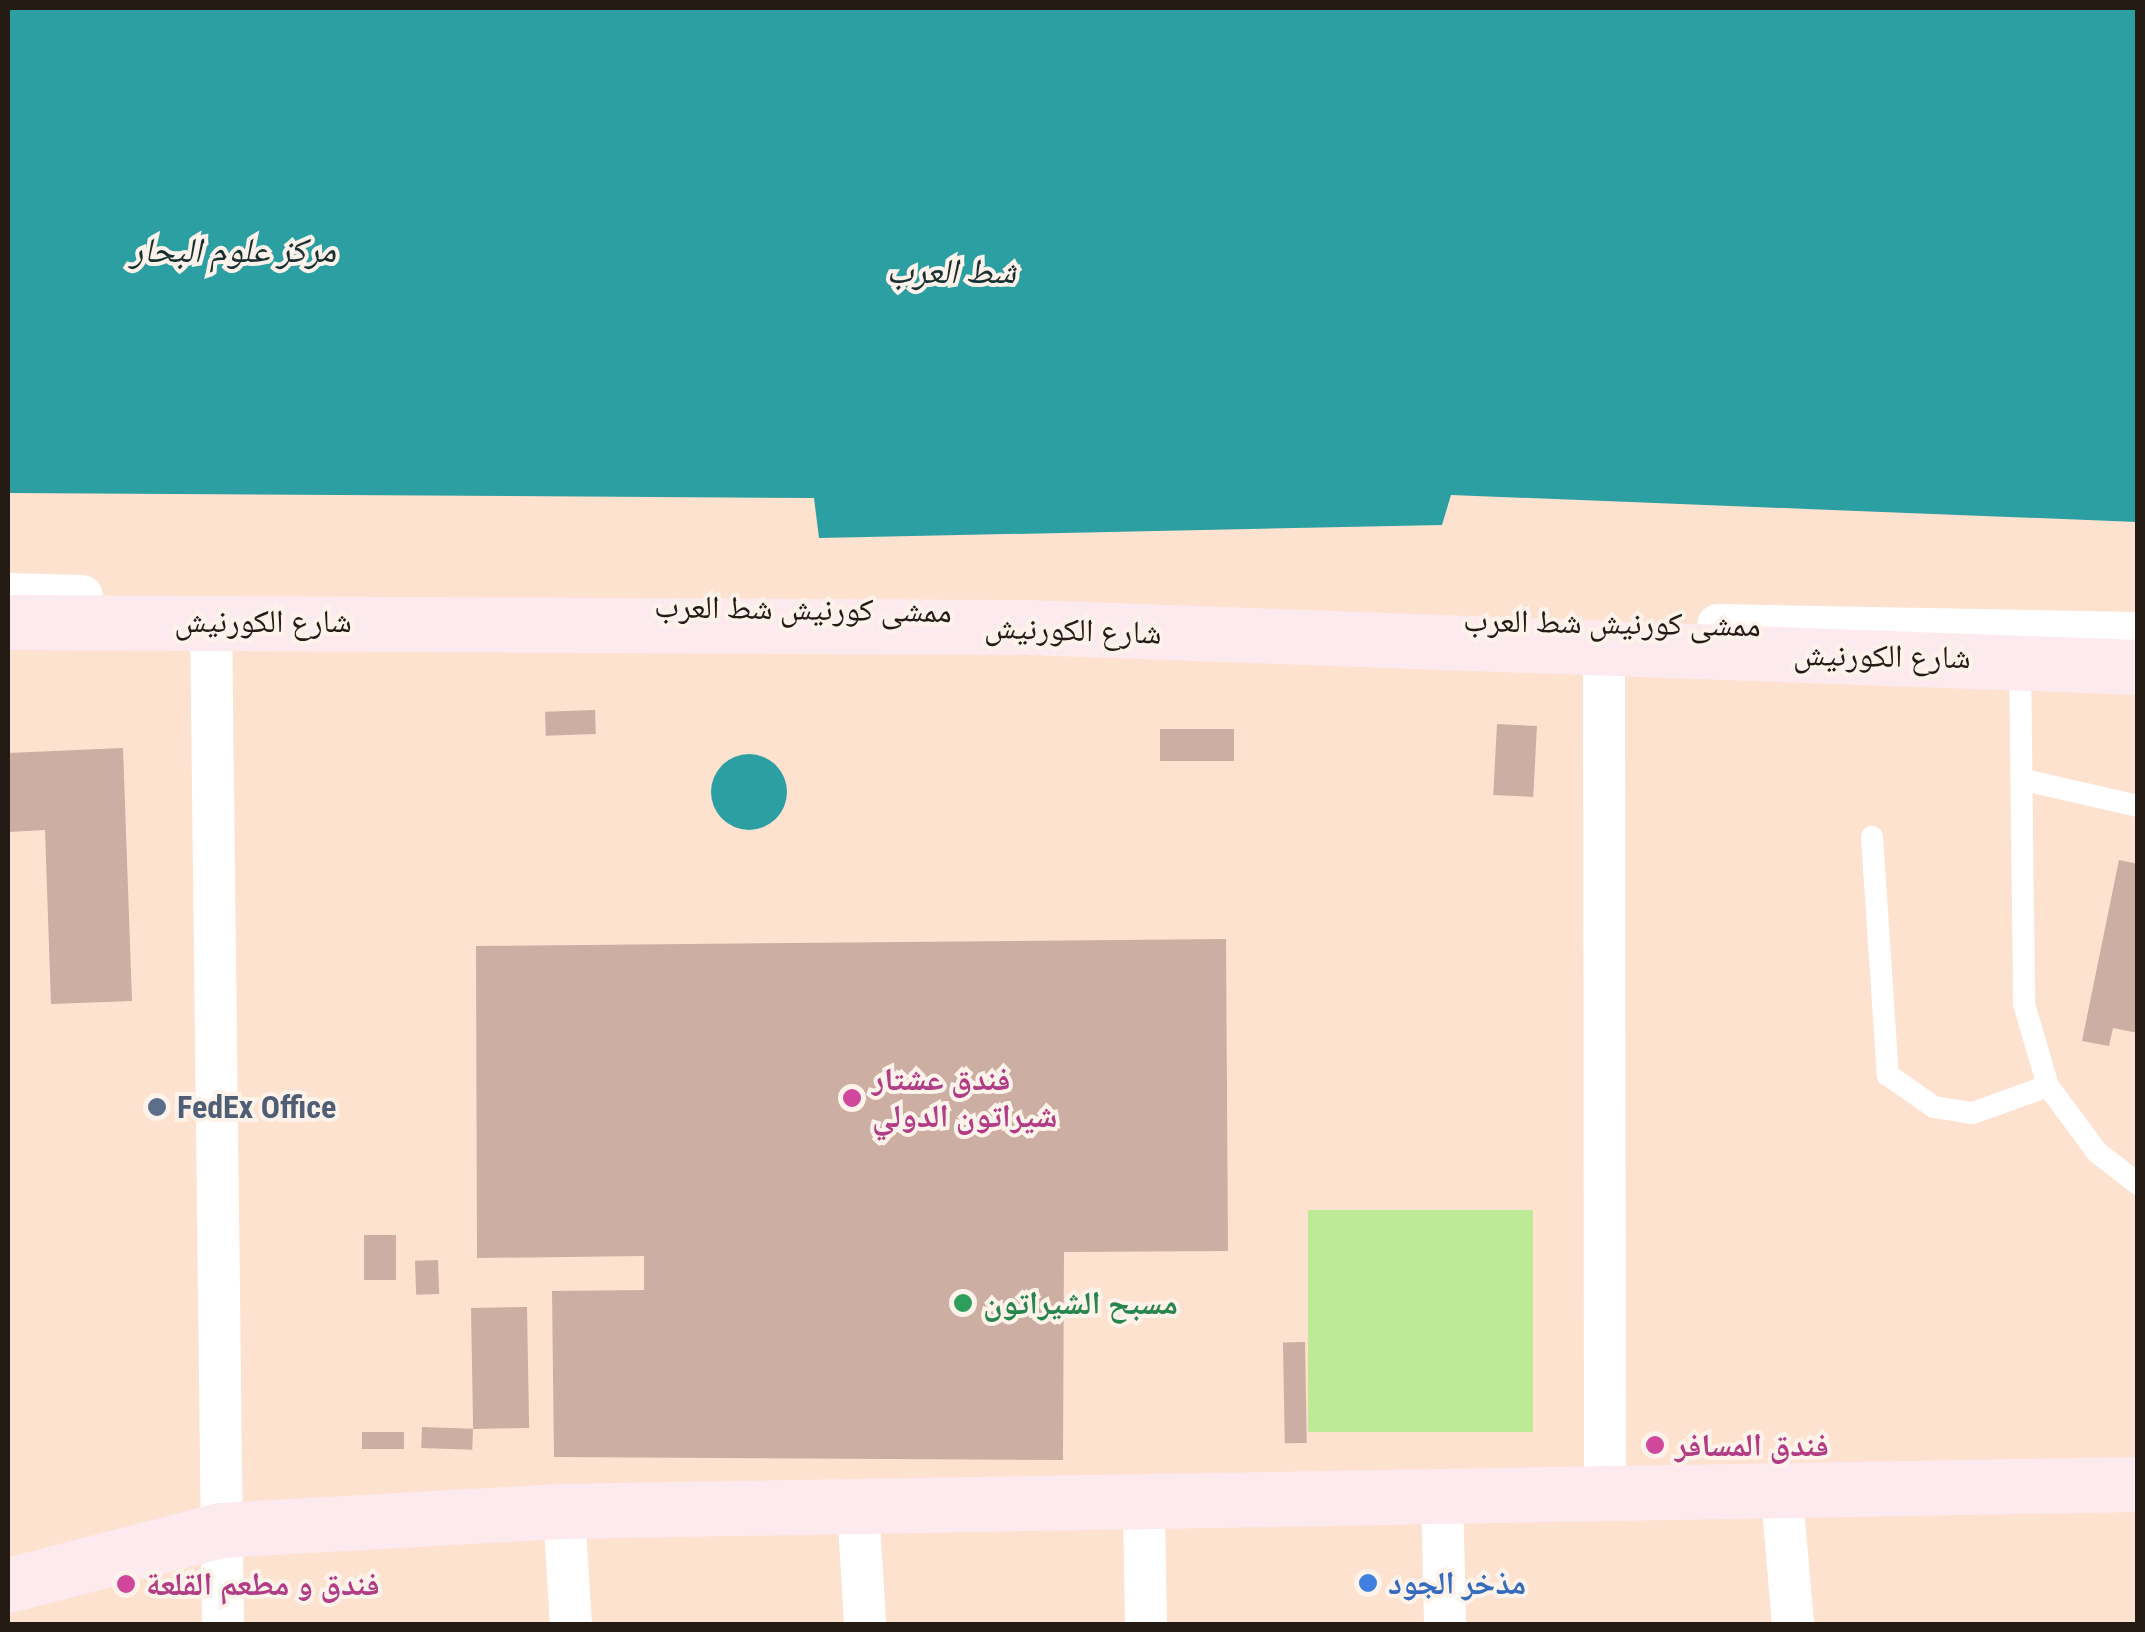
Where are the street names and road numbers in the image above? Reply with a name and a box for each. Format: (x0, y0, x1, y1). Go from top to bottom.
street label: ممشى كورنيش شط العرب (654, 587, 952, 631)
street label: ممشى كورنيش شط العرب (1463, 601, 1761, 645)
street label: شارع الكورنيش (174, 602, 352, 640)
street label: شارع الكورنيش (984, 608, 1162, 652)
street label: شارع الكورنيش (1793, 635, 1971, 677)

